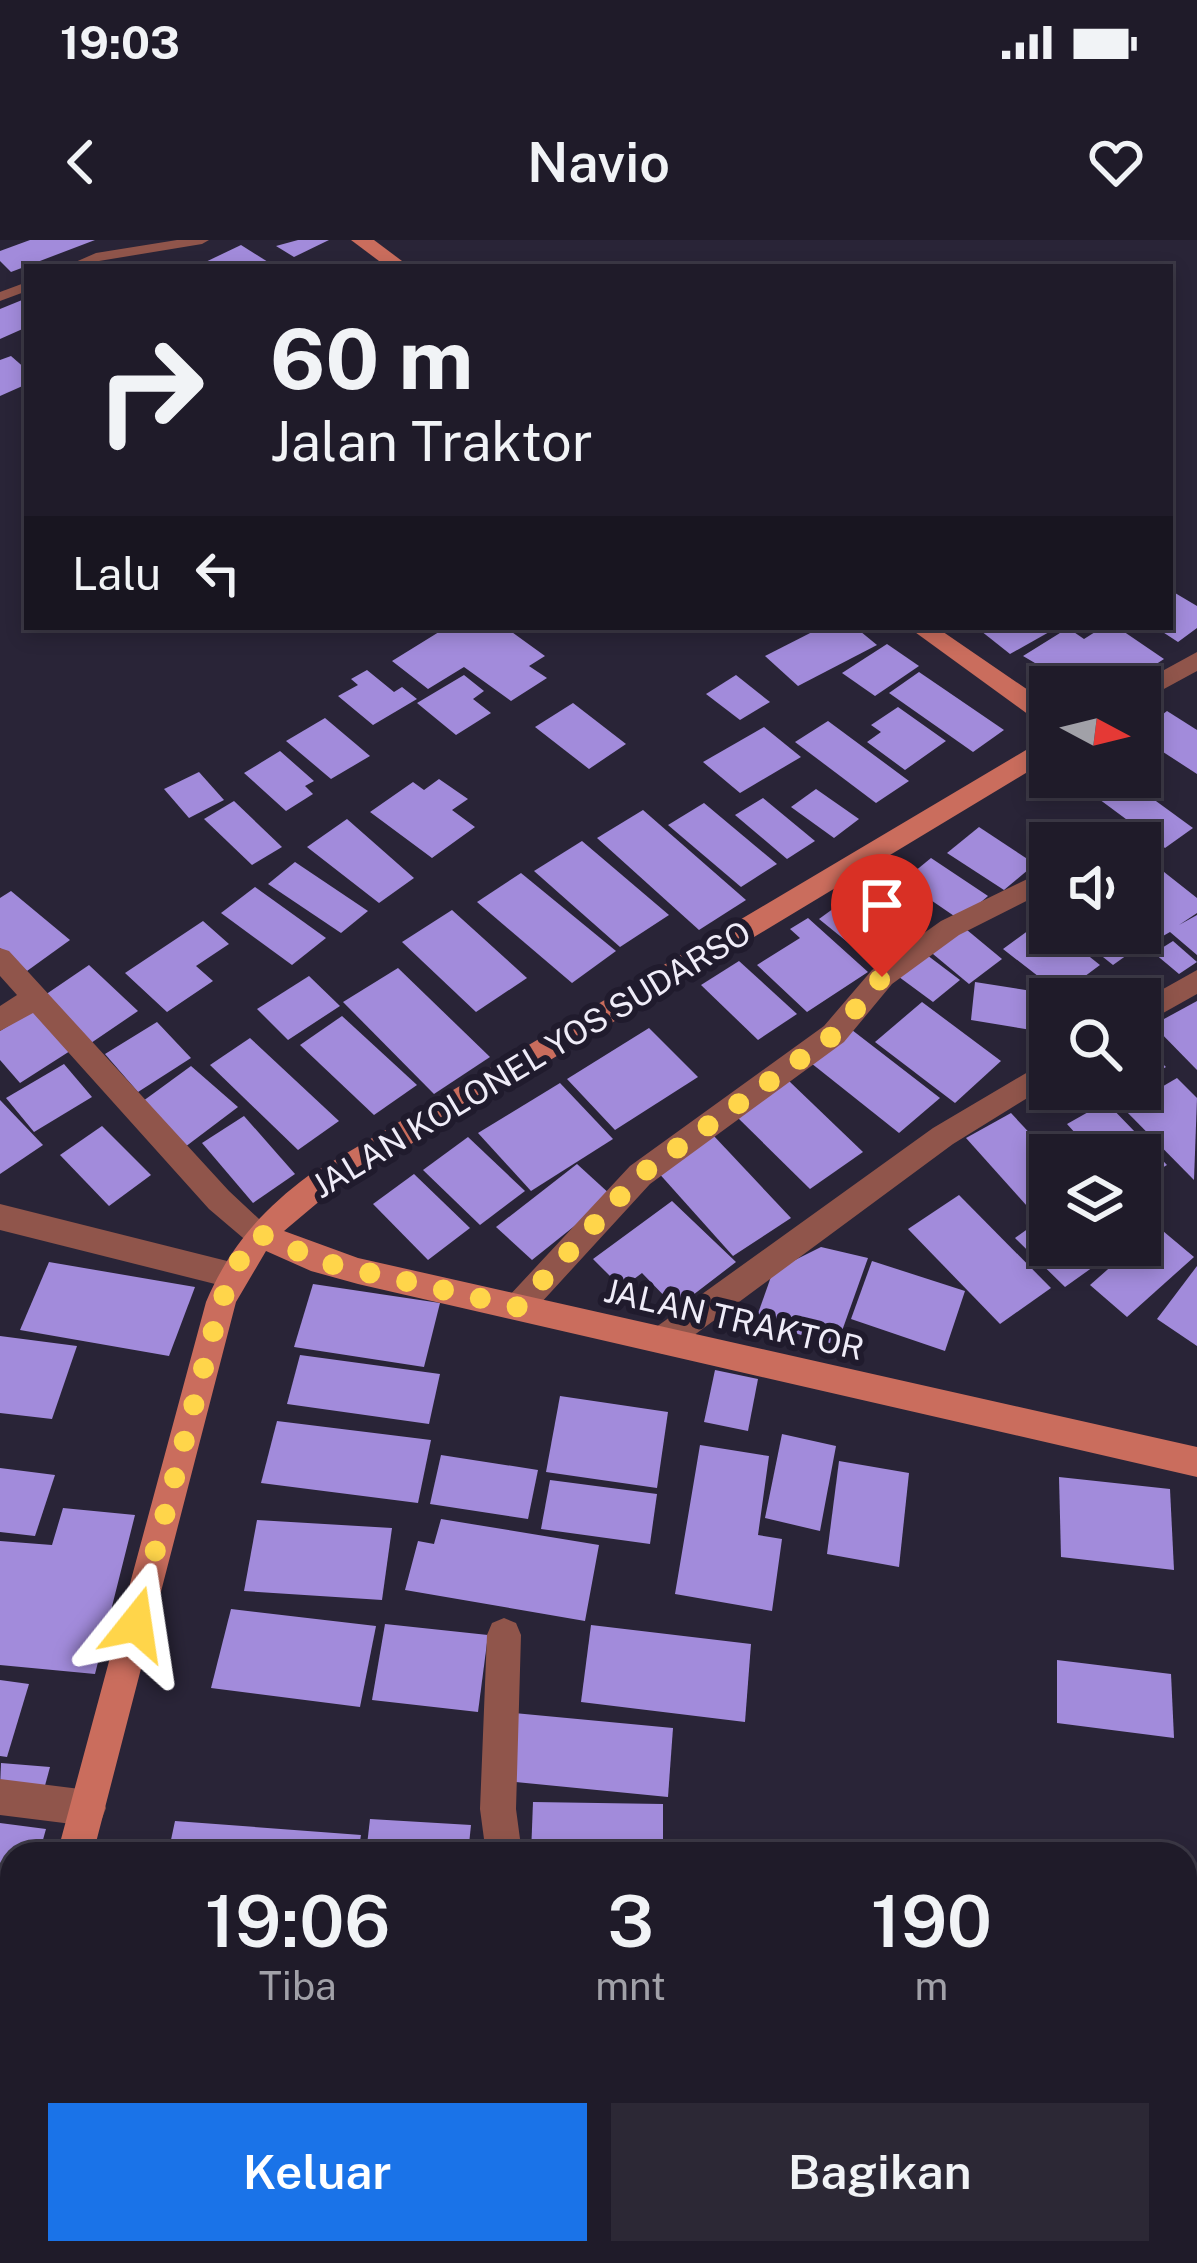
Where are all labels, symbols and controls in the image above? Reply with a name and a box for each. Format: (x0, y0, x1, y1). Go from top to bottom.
text: 19:03 (60, 16, 180, 69)
icon: back (48, 129, 114, 195)
icon: heart (1083, 129, 1149, 195)
text: Navio (527, 131, 670, 194)
text: 60 m (270, 309, 474, 408)
icon: right (72, 312, 228, 468)
text: Jalan Traktor (270, 410, 593, 473)
icon: left (185, 540, 251, 606)
text: Lalu (72, 547, 161, 600)
north arrow (1029, 666, 1161, 798)
map controls (1029, 666, 1161, 1266)
button: sound (1029, 822, 1161, 954)
pin (831, 854, 933, 977)
icon: arrive (849, 872, 915, 938)
street label: JALAN KOLONEL YOS SUDARSO (305, 913, 757, 1205)
button: search (1029, 978, 1161, 1110)
button: layers (1029, 1134, 1161, 1266)
street label: JALAN TRAKTOR (601, 1271, 867, 1367)
position arrow (73, 1561, 199, 1687)
text: 19:06 (205, 1879, 391, 1963)
text: 3 (607, 1879, 654, 1963)
text: 190 (871, 1879, 992, 1963)
text: Tiba (259, 1963, 336, 2009)
text: mnt (595, 1963, 666, 2009)
text: m (915, 1963, 948, 2009)
button: Keluar (48, 2103, 587, 2241)
button: Bagikan (611, 2103, 1149, 2241)

